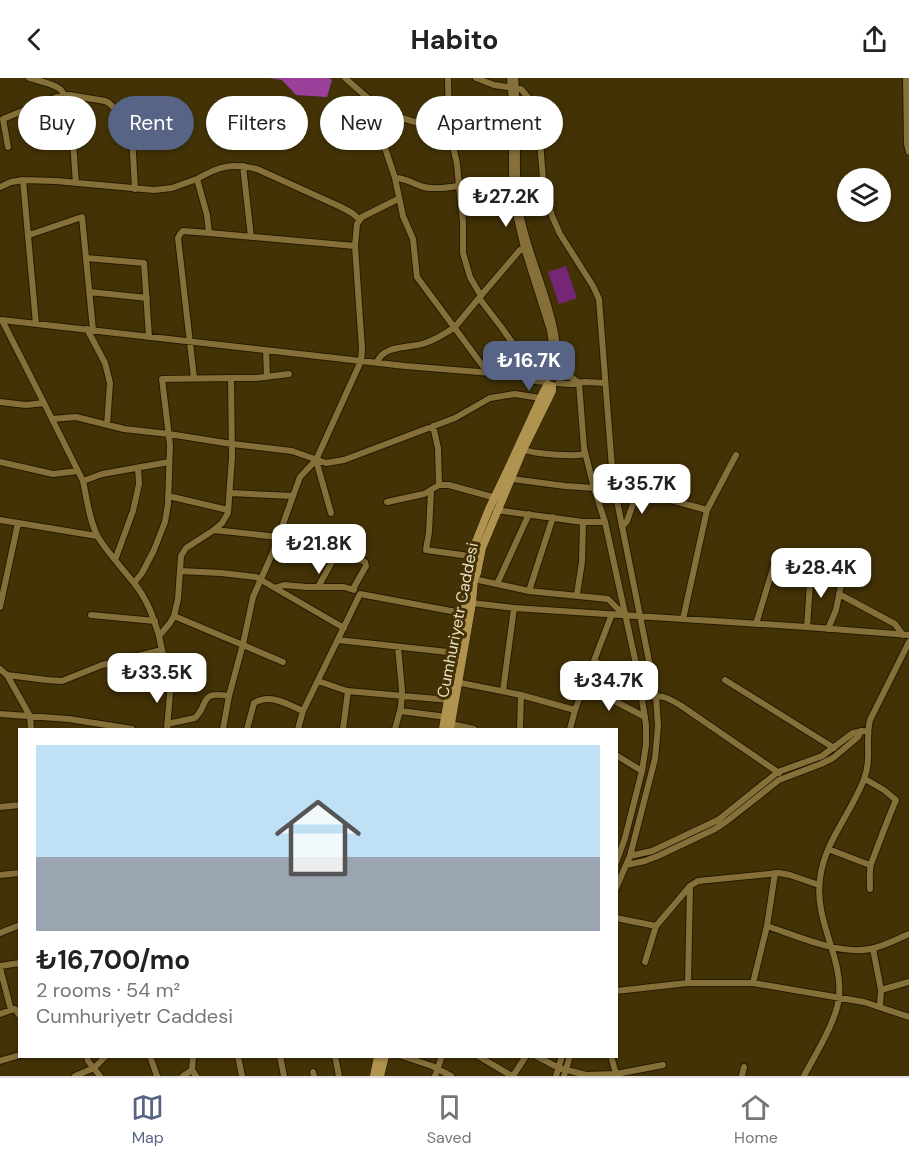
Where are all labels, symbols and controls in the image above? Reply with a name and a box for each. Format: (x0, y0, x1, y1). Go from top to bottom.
text: Habito (411, 22, 499, 57)
icon: back (18, 23, 51, 56)
icon: share (858, 23, 891, 56)
chip: Buy (18, 96, 96, 150)
chip: Rent (108, 96, 194, 150)
chip: Filters (206, 96, 308, 150)
chip: New (320, 96, 404, 150)
chip: Apartment (416, 96, 563, 150)
map controls (837, 168, 891, 222)
button: layers (837, 168, 891, 222)
pin: ₺27.2K (457, 177, 555, 228)
text: ₺27.2K (472, 183, 540, 209)
pin: ₺16.7K (480, 341, 578, 392)
text: ₺16.7K (497, 347, 561, 373)
pin: ₺35.7K (593, 464, 691, 515)
text: ₺35.7K (607, 470, 677, 496)
pin: ₺21.8K (270, 524, 368, 575)
text: ₺21.8K (286, 530, 352, 556)
street label: Cumhuriyetr Caddesi (432, 541, 483, 699)
pin: ₺28.4K (772, 548, 870, 599)
text: ₺28.4K (785, 554, 857, 580)
pin: ₺33.5K (108, 653, 206, 704)
text: ₺33.5K (121, 659, 193, 685)
pin: ₺34.7K (560, 661, 658, 712)
text: ₺34.7K (574, 667, 644, 693)
icon: home (264, 784, 372, 892)
text: ₺16,700/mo (36, 943, 190, 977)
text: 2 rooms · 54 m² (36, 977, 180, 1003)
text: Cumhuriyetr Caddesi (36, 1003, 233, 1029)
tab: Map (131, 1091, 164, 1148)
tab: Saved (427, 1091, 472, 1148)
tab: Home (734, 1091, 778, 1148)

